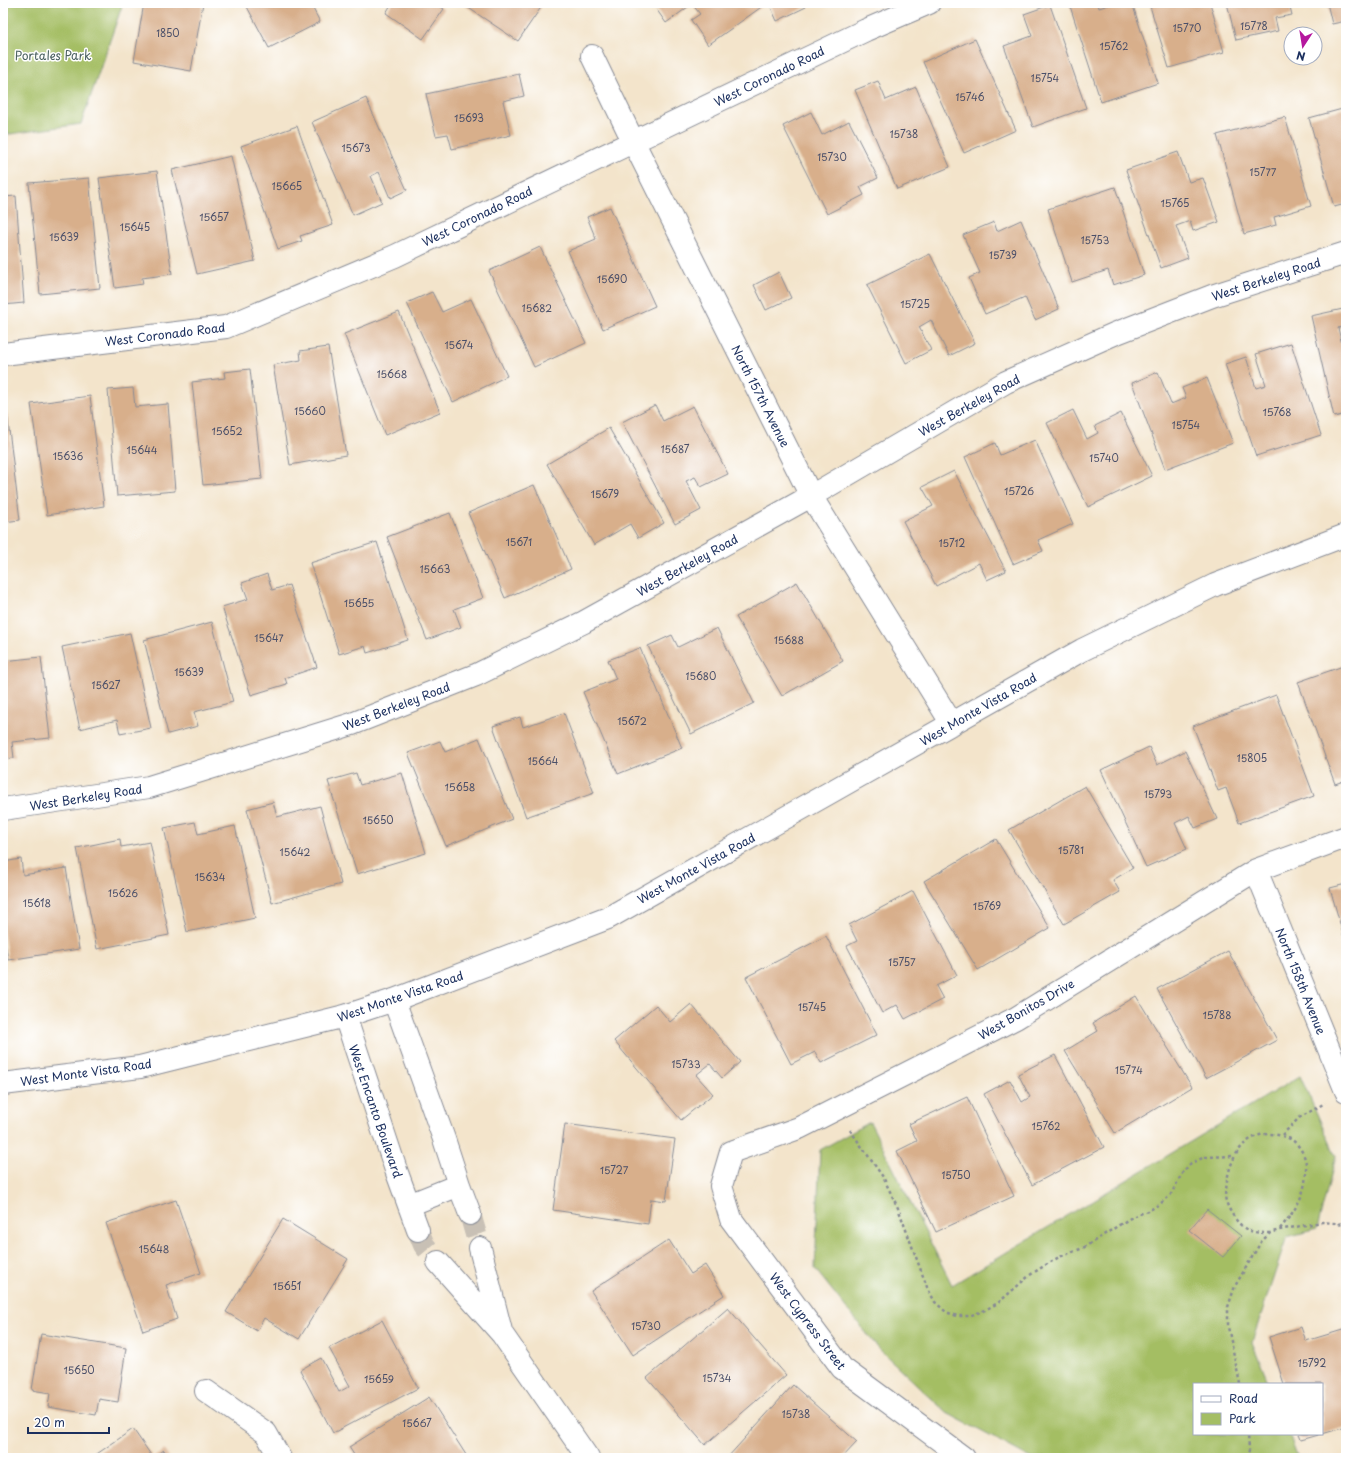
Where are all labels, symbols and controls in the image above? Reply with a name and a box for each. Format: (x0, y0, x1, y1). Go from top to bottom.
house number: 15778 (1240, 18, 1268, 33)
house number: 15770 (1173, 20, 1201, 35)
house number: 1850 (156, 25, 180, 40)
north arrow (1283, 26, 1323, 66)
house number: 15762 (1099, 38, 1129, 53)
street label: West Coronado Road (711, 41, 827, 111)
park label: Portales Park (15, 46, 91, 64)
text: N (1295, 47, 1307, 65)
house number: 15754 (1031, 70, 1060, 85)
house number: 15746 (955, 89, 985, 104)
house number: 15693 (454, 110, 484, 125)
house number: 15738 (890, 126, 918, 141)
house number: 15673 (341, 140, 371, 155)
house number: 15730 (817, 149, 847, 164)
house number: 15777 (1250, 164, 1277, 179)
house number: 15665 (272, 178, 302, 193)
street label: West Coronado Road (419, 181, 535, 251)
house number: 15765 (1161, 195, 1189, 210)
house number: 15657 (199, 209, 229, 224)
house number: 15645 (120, 219, 150, 234)
house number: 15639 (49, 229, 79, 244)
house number: 15753 (1081, 232, 1109, 247)
house number: 15739 (989, 247, 1017, 262)
street label: West Berkeley Road (1209, 253, 1323, 305)
house number: 15690 (597, 271, 627, 286)
house number: 15725 (900, 296, 930, 311)
house number: 15682 (522, 300, 552, 315)
street label: West Coronado Road (104, 318, 226, 350)
house number: 15674 (445, 337, 474, 352)
street label: North 157th Avenue (727, 342, 795, 451)
house number: 15668 (377, 366, 407, 381)
street label: West Berkeley Road (915, 370, 1023, 440)
house number: 15660 (294, 403, 326, 418)
house number: 15768 (1262, 404, 1292, 419)
house number: 15754 (1172, 417, 1201, 432)
house number: 15652 (211, 423, 243, 438)
house number: 15687 (661, 441, 690, 456)
house number: 15644 (127, 442, 158, 457)
house number: 15636 (53, 448, 83, 463)
house number: 15740 (1089, 450, 1119, 465)
house number: 15726 (1004, 483, 1034, 498)
house number: 15679 (591, 486, 619, 501)
street label: West Berkeley Road (633, 530, 741, 600)
house number: 15671 (506, 534, 532, 549)
house number: 15712 (939, 535, 965, 550)
house number: 15663 (420, 561, 450, 576)
house number: 15655 (344, 595, 375, 610)
house number: 15647 (254, 630, 284, 645)
house number: 15688 (774, 632, 804, 647)
house number: 15639 (174, 664, 204, 679)
house number: 15680 (686, 668, 716, 683)
street label: West Monte Vista Road (916, 668, 1040, 750)
house number: 15627 (92, 677, 121, 692)
street label: West Berkeley Road (340, 677, 452, 735)
house number: 15672 (617, 713, 647, 728)
house number: 15805 (1237, 750, 1267, 765)
house number: 15664 (528, 753, 559, 768)
street label: West Berkeley Road (28, 779, 144, 815)
house number: 15658 (445, 779, 475, 794)
house number: 15793 (1144, 786, 1172, 801)
house number: 15650 (362, 812, 394, 827)
street label: West Monte Vista Road (634, 828, 758, 908)
house number: 15781 (1058, 842, 1084, 857)
house number: 15642 (280, 844, 310, 859)
house number: 15634 (195, 869, 226, 884)
house number: 15626 (108, 885, 138, 900)
house number: 15618 (23, 895, 51, 910)
house number: 15769 (973, 898, 1001, 913)
street label: North 158th Avenue (1271, 925, 1331, 1038)
house number: 15757 (888, 954, 916, 969)
street label: West Monte Vista Road (334, 966, 466, 1026)
street label: West Bonitos Drive (975, 974, 1077, 1044)
house number: 15745 (798, 999, 826, 1014)
house number: 15788 (1203, 1007, 1231, 1022)
street label: West Encanto Boulevard (345, 1042, 408, 1181)
street label: West Monte Vista Road (19, 1054, 153, 1090)
house number: 15733 (671, 1056, 701, 1071)
house number: 15774 (1115, 1062, 1143, 1077)
house number: 15762 (1031, 1118, 1061, 1133)
house number: 15727 (600, 1162, 629, 1177)
house number: 15750 (941, 1167, 971, 1182)
house number: 15648 (139, 1241, 169, 1256)
street label: West Cypress Street (765, 1269, 851, 1373)
house number: 15651 (273, 1278, 301, 1293)
house number: 15730 (631, 1318, 661, 1333)
house number: 15792 (1298, 1355, 1326, 1370)
house number: 15650 (63, 1362, 95, 1377)
house number: 15734 (703, 1370, 732, 1385)
house number: 15659 (364, 1371, 394, 1386)
legend (1193, 1383, 1323, 1435)
text: Road (1229, 1389, 1258, 1407)
house number: 15738 (782, 1406, 810, 1421)
scale bar (28, 1409, 109, 1435)
text: Park (1229, 1409, 1256, 1427)
text: 20 m (34, 1413, 65, 1431)
house number: 15667 (402, 1415, 432, 1430)

